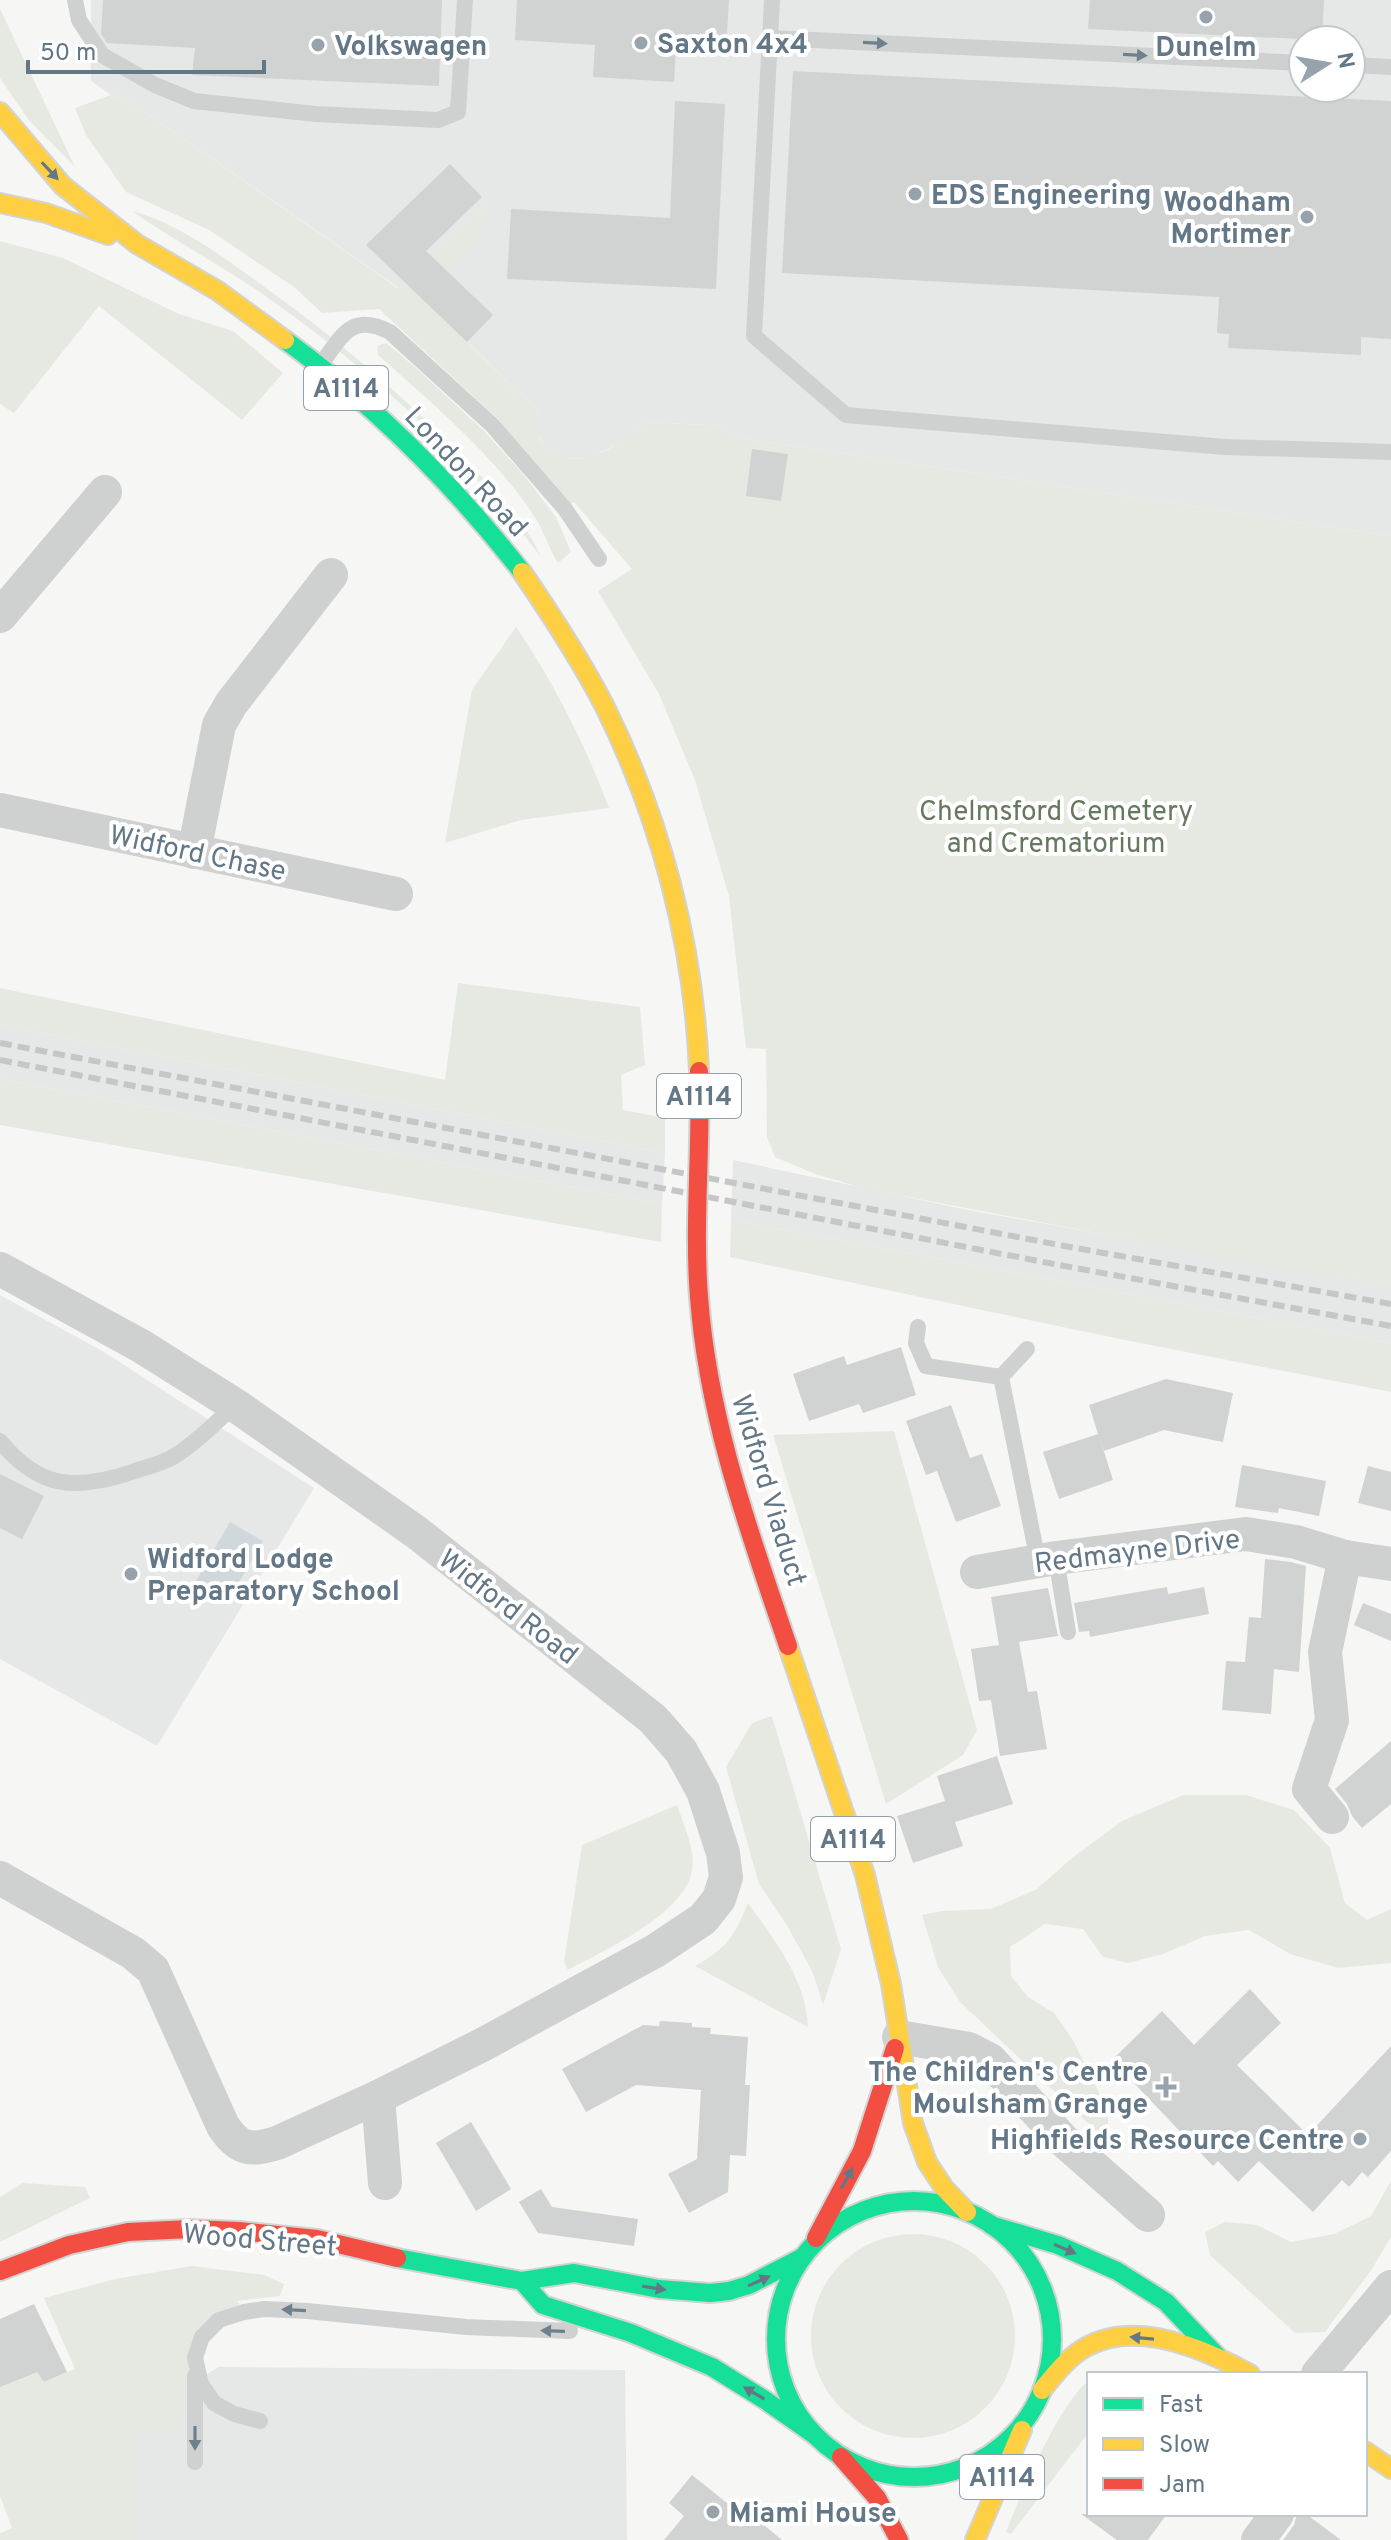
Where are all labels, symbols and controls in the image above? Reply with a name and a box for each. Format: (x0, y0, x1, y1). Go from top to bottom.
marker: Dunelm (1197, 8, 1215, 26)
scale bar (28, 24, 264, 74)
north arrow (1287, 24, 1367, 104)
place label: Saxton 4x4 (657, 28, 808, 64)
place label: Volkswagen (334, 30, 487, 66)
place label: Dunelm (1155, 31, 1257, 67)
marker: Saxton 4x4 (632, 34, 650, 52)
marker: Volkswagen (309, 36, 327, 54)
one-way arrow (863, 37, 888, 50)
text: 50 m (40, 39, 96, 69)
one-way arrow (1123, 49, 1148, 62)
text: N (1329, 50, 1359, 71)
one-way arrow (40, 162, 58, 181)
place label: EDS Engineering (931, 179, 1151, 215)
marker: EDS Engineering (906, 185, 924, 203)
place label: Woodham Mortimer (1163, 186, 1291, 254)
marker: Woodham Mortimer (1298, 208, 1316, 226)
road number: A1114 (304, 366, 388, 410)
street label: London Road (395, 400, 534, 546)
park label: Chelmsford Cemetery and Crematorium (919, 795, 1193, 863)
street label: Widford Chase (106, 819, 289, 891)
road number: A1114 (657, 1074, 741, 1118)
street label: Widford Viaduct (721, 1391, 813, 1591)
street label: Redmayne Drive (1032, 1522, 1242, 1583)
place label: Widford Lodge Preparatory School (147, 1543, 400, 1611)
street label: Widford Road (430, 1543, 584, 1674)
marker: Widford Lodge Preparatory School (122, 1565, 140, 1583)
road number: A1114 (811, 1817, 895, 1861)
place label: The Children's Centre Moulsham Grange (868, 2056, 1148, 2124)
marker: The Children's Centre Moulsham Grange (1155, 2076, 1177, 2098)
place label: Highfields Resource Centre (990, 2124, 1344, 2160)
marker: Highfields Resource Centre (1351, 2130, 1369, 2148)
one-way arrow (840, 2167, 854, 2190)
street label: Wood Street (181, 2217, 338, 2267)
one-way arrow (1053, 2242, 1077, 2255)
one-way arrow (747, 2274, 770, 2287)
one-way arrow (642, 2282, 667, 2294)
one-way arrow (281, 2304, 306, 2317)
one-way arrow (540, 2324, 565, 2337)
one-way arrow (1129, 2331, 1154, 2344)
legend (1087, 2372, 1367, 2516)
one-way arrow (743, 2387, 766, 2401)
text: Fast (1159, 2391, 1203, 2421)
one-way arrow (189, 2426, 201, 2451)
text: Slow (1159, 2431, 1210, 2461)
road number: A1114 (960, 2455, 1044, 2499)
text: Jam (1159, 2471, 1205, 2501)
place label: Miami House (729, 2497, 897, 2533)
marker: Miami House (704, 2503, 722, 2521)

